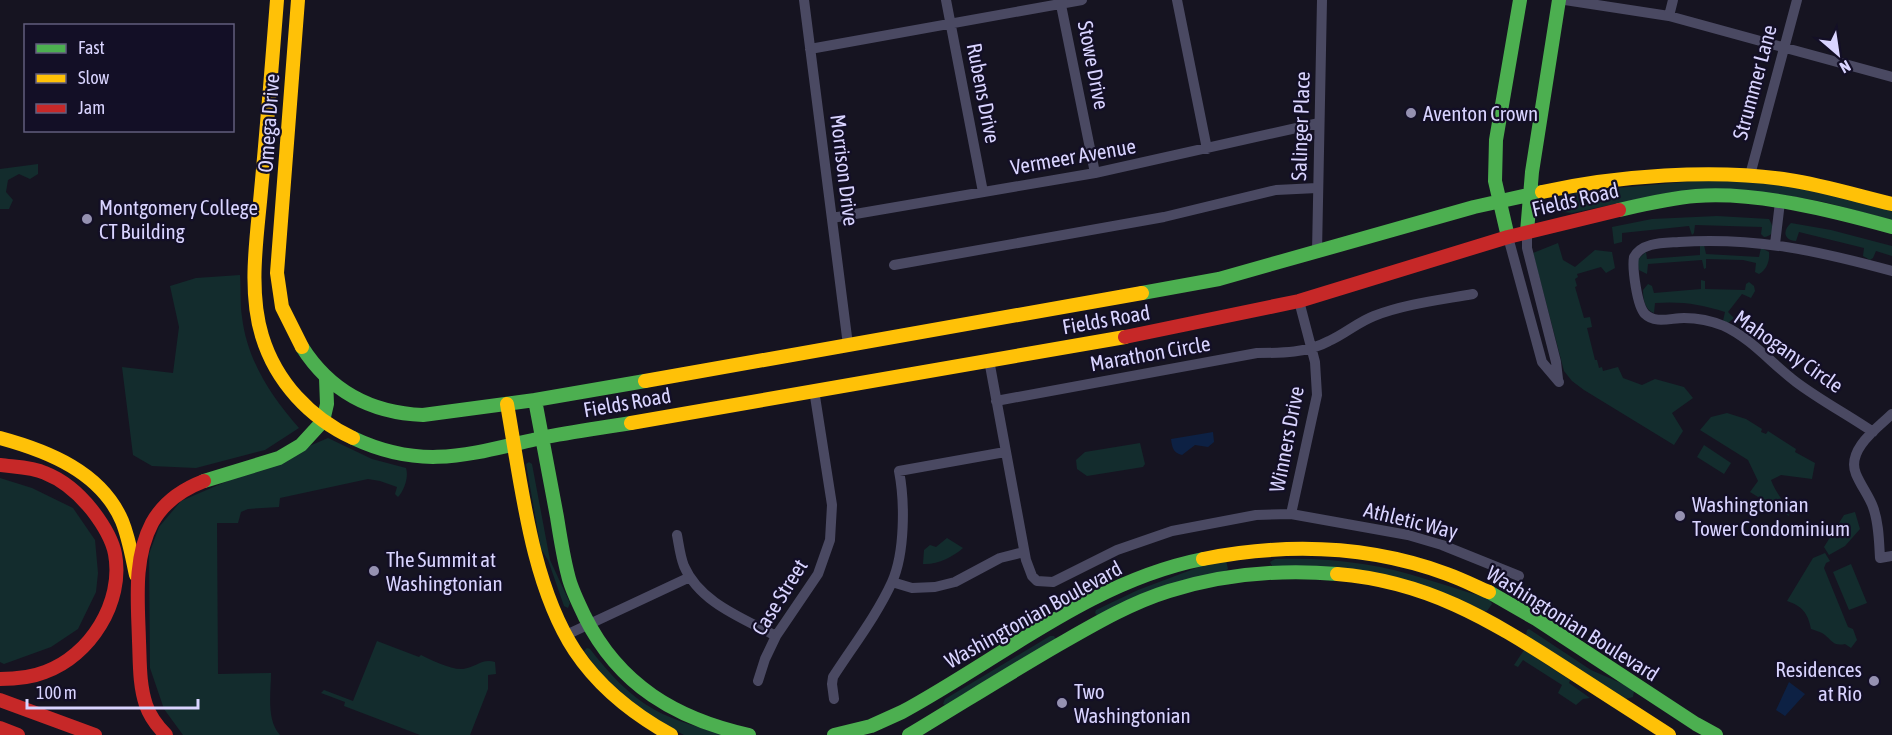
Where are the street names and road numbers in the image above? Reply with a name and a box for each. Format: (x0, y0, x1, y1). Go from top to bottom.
street label: Stowe Drive (1074, 19, 1114, 111)
street label: Strummer Lane (1727, 22, 1781, 142)
street label: Rubens Drive (963, 41, 1005, 145)
street label: Salinger Place (1286, 71, 1314, 181)
street label: Omega Drive (253, 73, 283, 173)
street label: Morrison Drive (826, 113, 864, 227)
street label: Vermeer Avenue (1009, 133, 1137, 179)
street label: Fields Road (1529, 177, 1621, 221)
street label: Fields Road (1060, 299, 1152, 339)
street label: Mahogany Circle (1730, 305, 1848, 397)
street label: Marathon Circle (1088, 331, 1212, 375)
street label: Fields Road (581, 382, 673, 422)
street label: Winners Drive (1264, 384, 1308, 494)
street label: Athletic Way (1362, 497, 1461, 543)
street label: Case Street (746, 555, 812, 639)
street label: Washingtonian Boulevard (940, 555, 1126, 673)
street label: Washingtonian Boulevard (1482, 560, 1664, 686)

